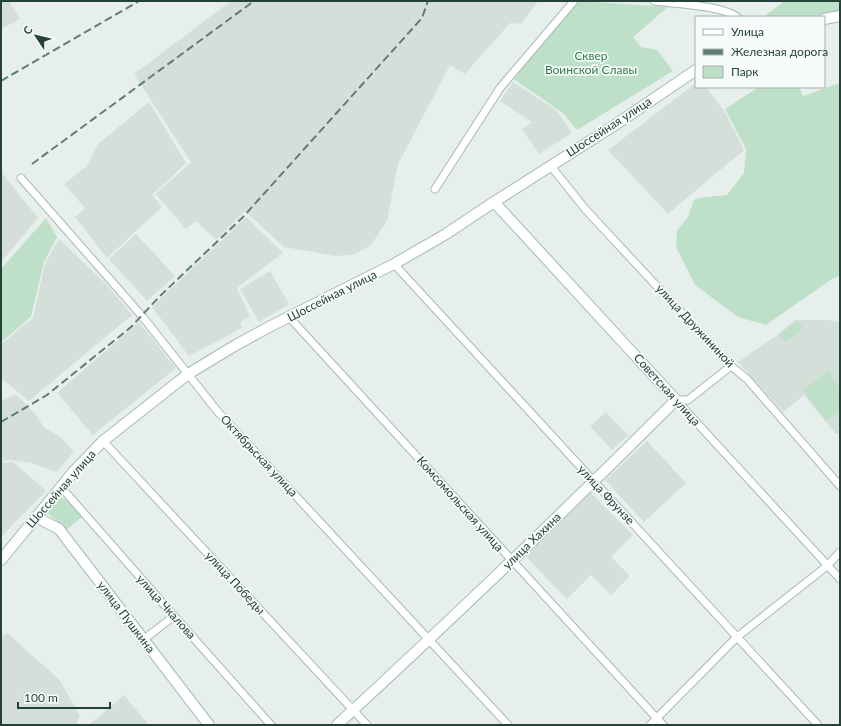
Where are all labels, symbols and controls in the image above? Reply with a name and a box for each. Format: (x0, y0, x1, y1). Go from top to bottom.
north arrow (16, 16, 56, 56)
legend (695, 16, 825, 88)
text: С (20, 23, 35, 37)
text: Улица (731, 24, 764, 39)
text: Железная дорога (731, 44, 828, 59)
park label: Сквер Воинской Славы (545, 48, 637, 77)
text: Парк (731, 64, 759, 79)
street label: Шоссейная улица (563, 93, 654, 160)
street label: Шоссейная улица (284, 266, 379, 325)
street label: улица Дружининой (653, 281, 738, 370)
street label: Советская улица (631, 350, 704, 429)
street label: Октябрьская улица (218, 412, 301, 500)
street label: Шоссейная улица (23, 447, 99, 531)
street label: Комсомольская улица (414, 453, 507, 554)
street label: улица Фрунзе (575, 462, 638, 528)
street label: улица Хахина (499, 509, 564, 572)
street label: улица Победы (202, 548, 268, 617)
street label: улица Чкалова (133, 571, 199, 642)
street label: улица Пушкина (94, 578, 158, 656)
scale bar (18, 684, 110, 710)
text: 100 m (24, 690, 58, 705)

